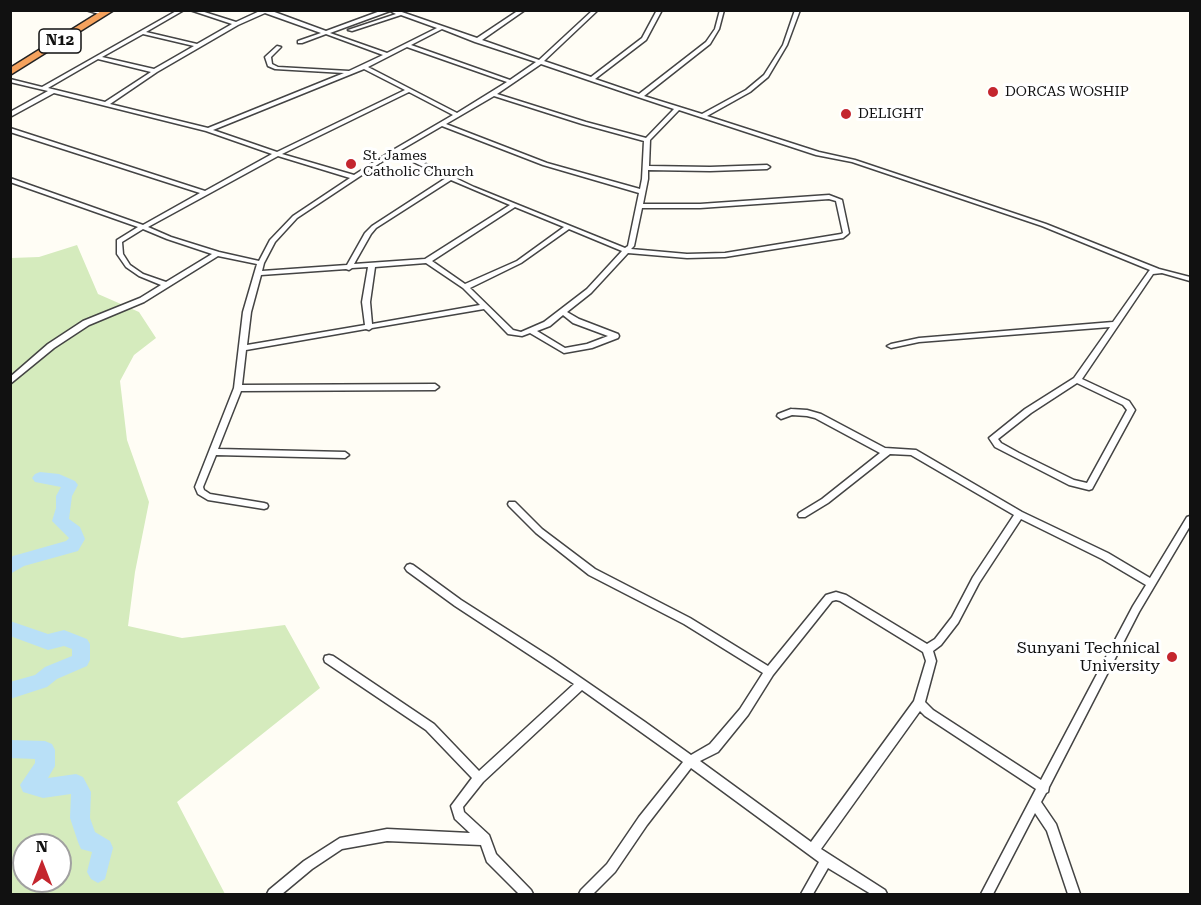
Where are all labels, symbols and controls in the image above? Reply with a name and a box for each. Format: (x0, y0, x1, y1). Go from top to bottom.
road number: N12 (39, 29, 81, 53)
place label: DORCAS WOSHIP (1005, 84, 1129, 100)
marker: DORCAS WOSHIP (986, 85, 1000, 99)
place label: DELIGHT (858, 106, 924, 122)
marker: DELIGHT (839, 107, 853, 121)
place label: St. James Catholic Church (363, 148, 474, 180)
marker: St. James Catholic Church (344, 157, 358, 171)
place label: Sunyani Technical University (1017, 638, 1160, 676)
marker: Sunyani Technical University (1165, 650, 1179, 664)
north arrow (12, 833, 72, 893)
text: N (36, 837, 48, 856)

